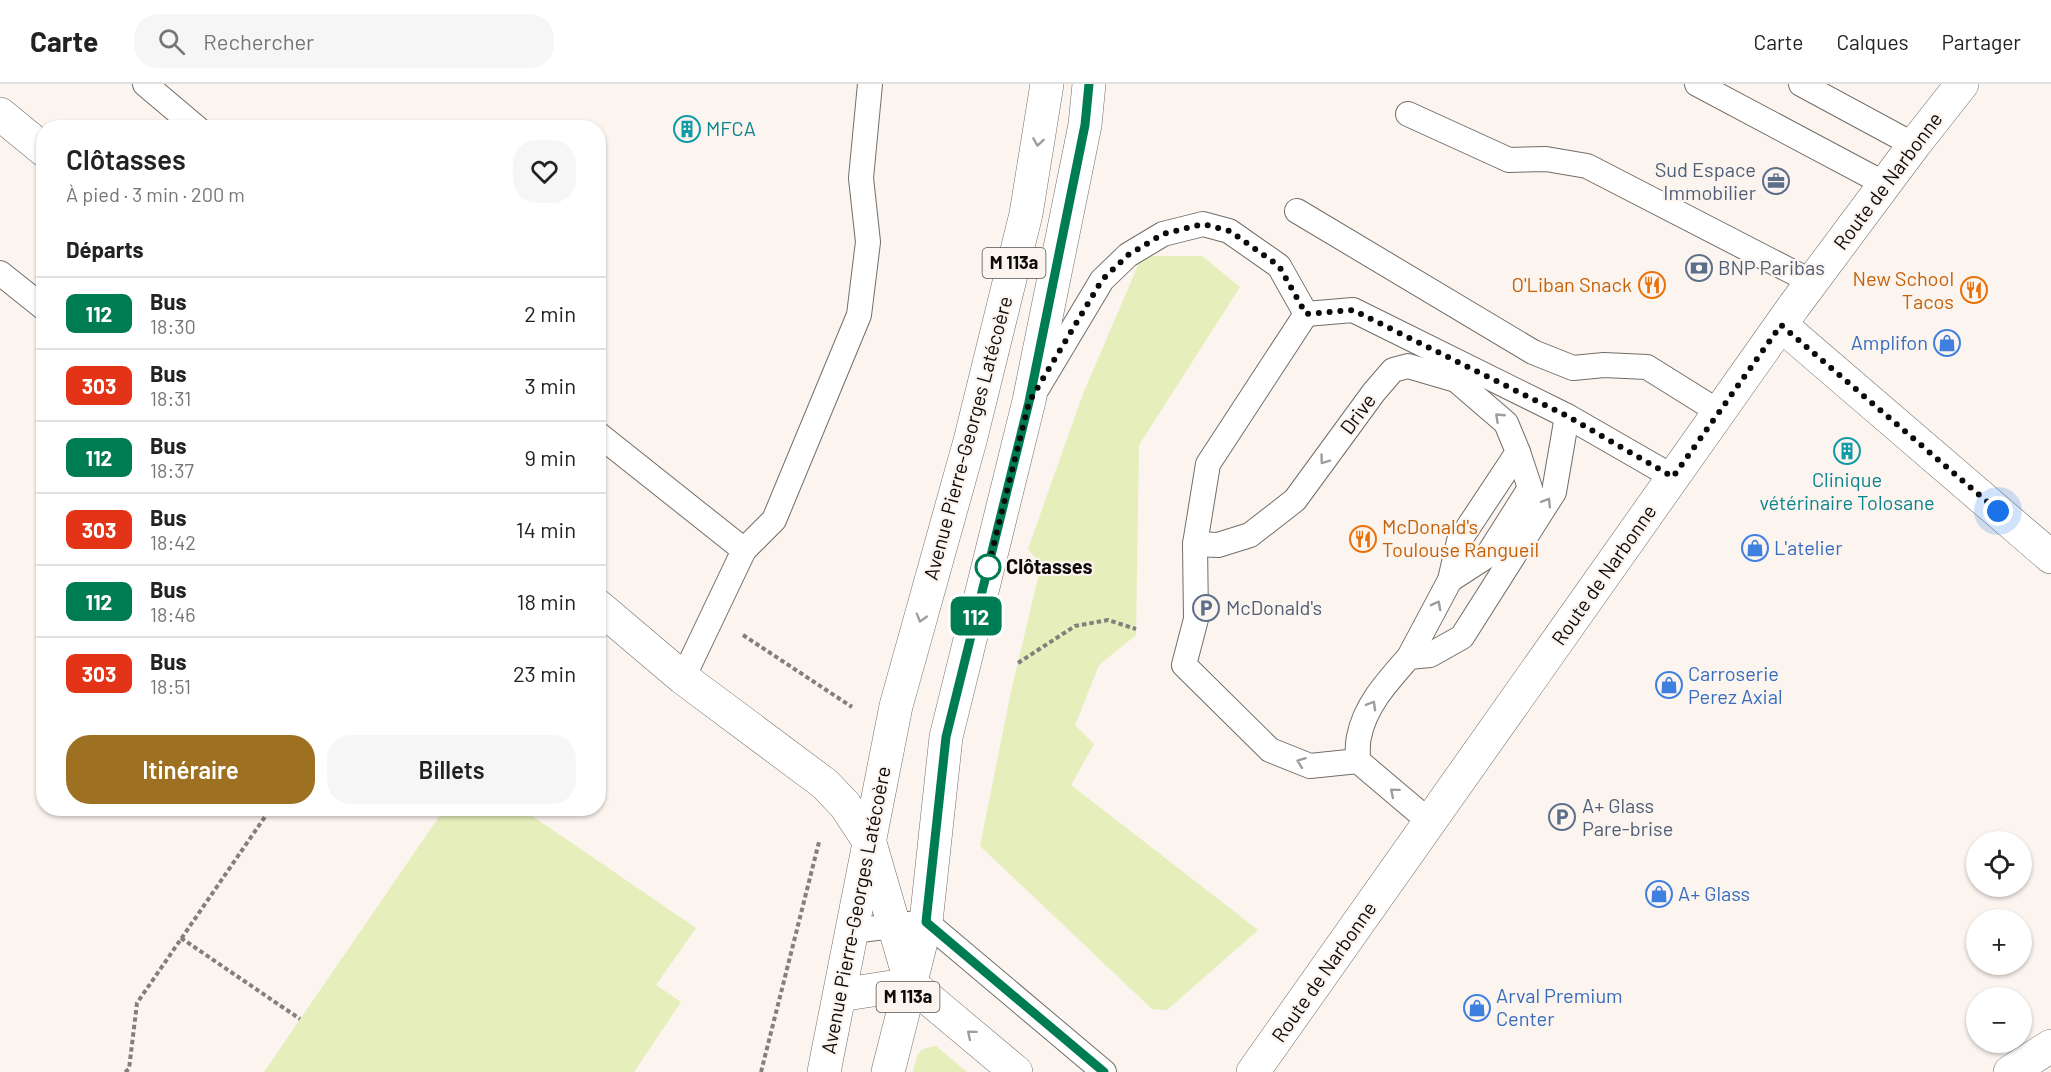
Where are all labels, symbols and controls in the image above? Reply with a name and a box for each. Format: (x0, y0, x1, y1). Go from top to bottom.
search box (134, 14, 554, 68)
text: Carte (30, 24, 98, 58)
icon: search (155, 25, 188, 58)
text: Rechercher (203, 28, 314, 54)
text: Carte (1754, 29, 1803, 54)
text: Calques (1836, 29, 1909, 54)
text: Partager (1942, 29, 2021, 54)
street label: Route de Narbonne (1828, 107, 1947, 254)
building icon: MFCA (672, 114, 702, 144)
place label: MFCA (706, 116, 756, 140)
one-way arrow (1032, 137, 1044, 146)
button: heart (513, 140, 576, 203)
text: Clôtasses (66, 142, 186, 176)
place label: Sud Espace Immobilier (1655, 157, 1756, 204)
office icon: Sud Espace Immobilier (1761, 166, 1791, 196)
text: À pied · 3 min · 200 m (66, 182, 245, 206)
text: Départs (66, 236, 144, 262)
road number: M 113a (982, 248, 1046, 278)
bank icon: BNP Paribas (1684, 253, 1714, 283)
place label: BNP Paribas (1718, 255, 1825, 279)
place label: New School Tacos (1853, 266, 1954, 313)
restaurant icon: O'Liban Snack (1637, 270, 1667, 300)
place label: O'Liban Snack (1511, 272, 1632, 296)
restaurant icon: New School Tacos (1959, 275, 1989, 305)
text: Bus (150, 288, 187, 314)
street label: Avenue Pierre-Georges Latécoère (918, 293, 1017, 582)
text: 2 min (524, 300, 576, 326)
text: 112 (86, 301, 112, 326)
text: 18:30 (150, 314, 196, 338)
shop icon: Amplifon (1932, 328, 1962, 358)
place label: Amplifon (1851, 330, 1928, 354)
text: Bus (150, 360, 187, 386)
text: 3 min (525, 372, 576, 398)
text: 303 (82, 373, 116, 398)
text: 18:31 (150, 386, 191, 410)
street label: Drive (1334, 388, 1380, 438)
one-way arrow (1496, 414, 1507, 425)
text: Bus (150, 432, 187, 458)
building icon: Clinique vétérinaire Tolosane (1832, 436, 1862, 466)
text: 9 min (524, 444, 576, 470)
text: 112 (86, 445, 112, 470)
one-way arrow (1320, 454, 1331, 465)
text: 18:37 (150, 458, 194, 482)
place label: Clinique vétérinaire Tolosane (1759, 467, 1935, 514)
your location (1983, 496, 2013, 526)
one-way arrow (1540, 498, 1552, 508)
street label: Route de Narbonne (1546, 500, 1661, 649)
text: Bus (150, 504, 187, 530)
place label: McDonald's Toulouse Rangueil (1382, 514, 1539, 561)
text: 14 min (516, 516, 576, 542)
text: 303 (82, 517, 116, 542)
restaurant icon: McDonald's Toulouse Rangueil (1348, 524, 1378, 554)
text: 18:42 (150, 530, 196, 554)
shop icon: L'atelier (1740, 533, 1770, 563)
place label: L'atelier (1774, 535, 1842, 559)
marker: Clôtasses (975, 554, 1001, 580)
place label: Clôtasses (1006, 554, 1093, 578)
text: Bus (150, 576, 187, 602)
text: 18 min (517, 588, 576, 614)
text: 112 (86, 589, 112, 614)
parking icon: McDonald's (1191, 593, 1221, 623)
place label: McDonald's (1226, 595, 1322, 619)
line badge: 112 (942, 596, 1010, 636)
one-way arrow (1430, 601, 1441, 612)
text: 18:46 (150, 602, 196, 626)
text: 112 (963, 604, 989, 629)
one-way arrow (915, 613, 928, 623)
text: Bus (150, 648, 187, 674)
text: 23 min (513, 660, 576, 686)
text: 303 (82, 661, 116, 686)
place label: Carroserie Perez Axial (1688, 661, 1782, 708)
shop icon: Carroserie Perez Axial (1654, 670, 1684, 700)
text: 18:51 (150, 674, 191, 698)
one-way arrow (1365, 701, 1376, 712)
button: Itinéraire (66, 735, 315, 804)
button: Billets (327, 735, 576, 804)
one-way arrow (1296, 757, 1307, 769)
street label: Avenue Pierre-Georges Latécoère (815, 764, 895, 1056)
one-way arrow (1390, 788, 1401, 799)
place label: A+ Glass Pare-brise (1582, 793, 1673, 840)
parking icon: A+ Glass Pare-brise (1547, 802, 1577, 832)
map controls (1966, 831, 2032, 1053)
button: locate (1966, 831, 2032, 897)
shop icon: A+ Glass (1644, 879, 1674, 909)
place label: A+ Glass (1678, 881, 1750, 905)
street label: Route de Narbonne (1266, 897, 1381, 1046)
button: + (1966, 909, 2032, 975)
road number: M 113a (876, 982, 940, 1012)
place label: Arval Premium Center (1496, 983, 1623, 1030)
button: − (1966, 987, 2032, 1053)
shop icon: Arval Premium Center (1462, 993, 1492, 1023)
one-way arrow (967, 1031, 978, 1042)

